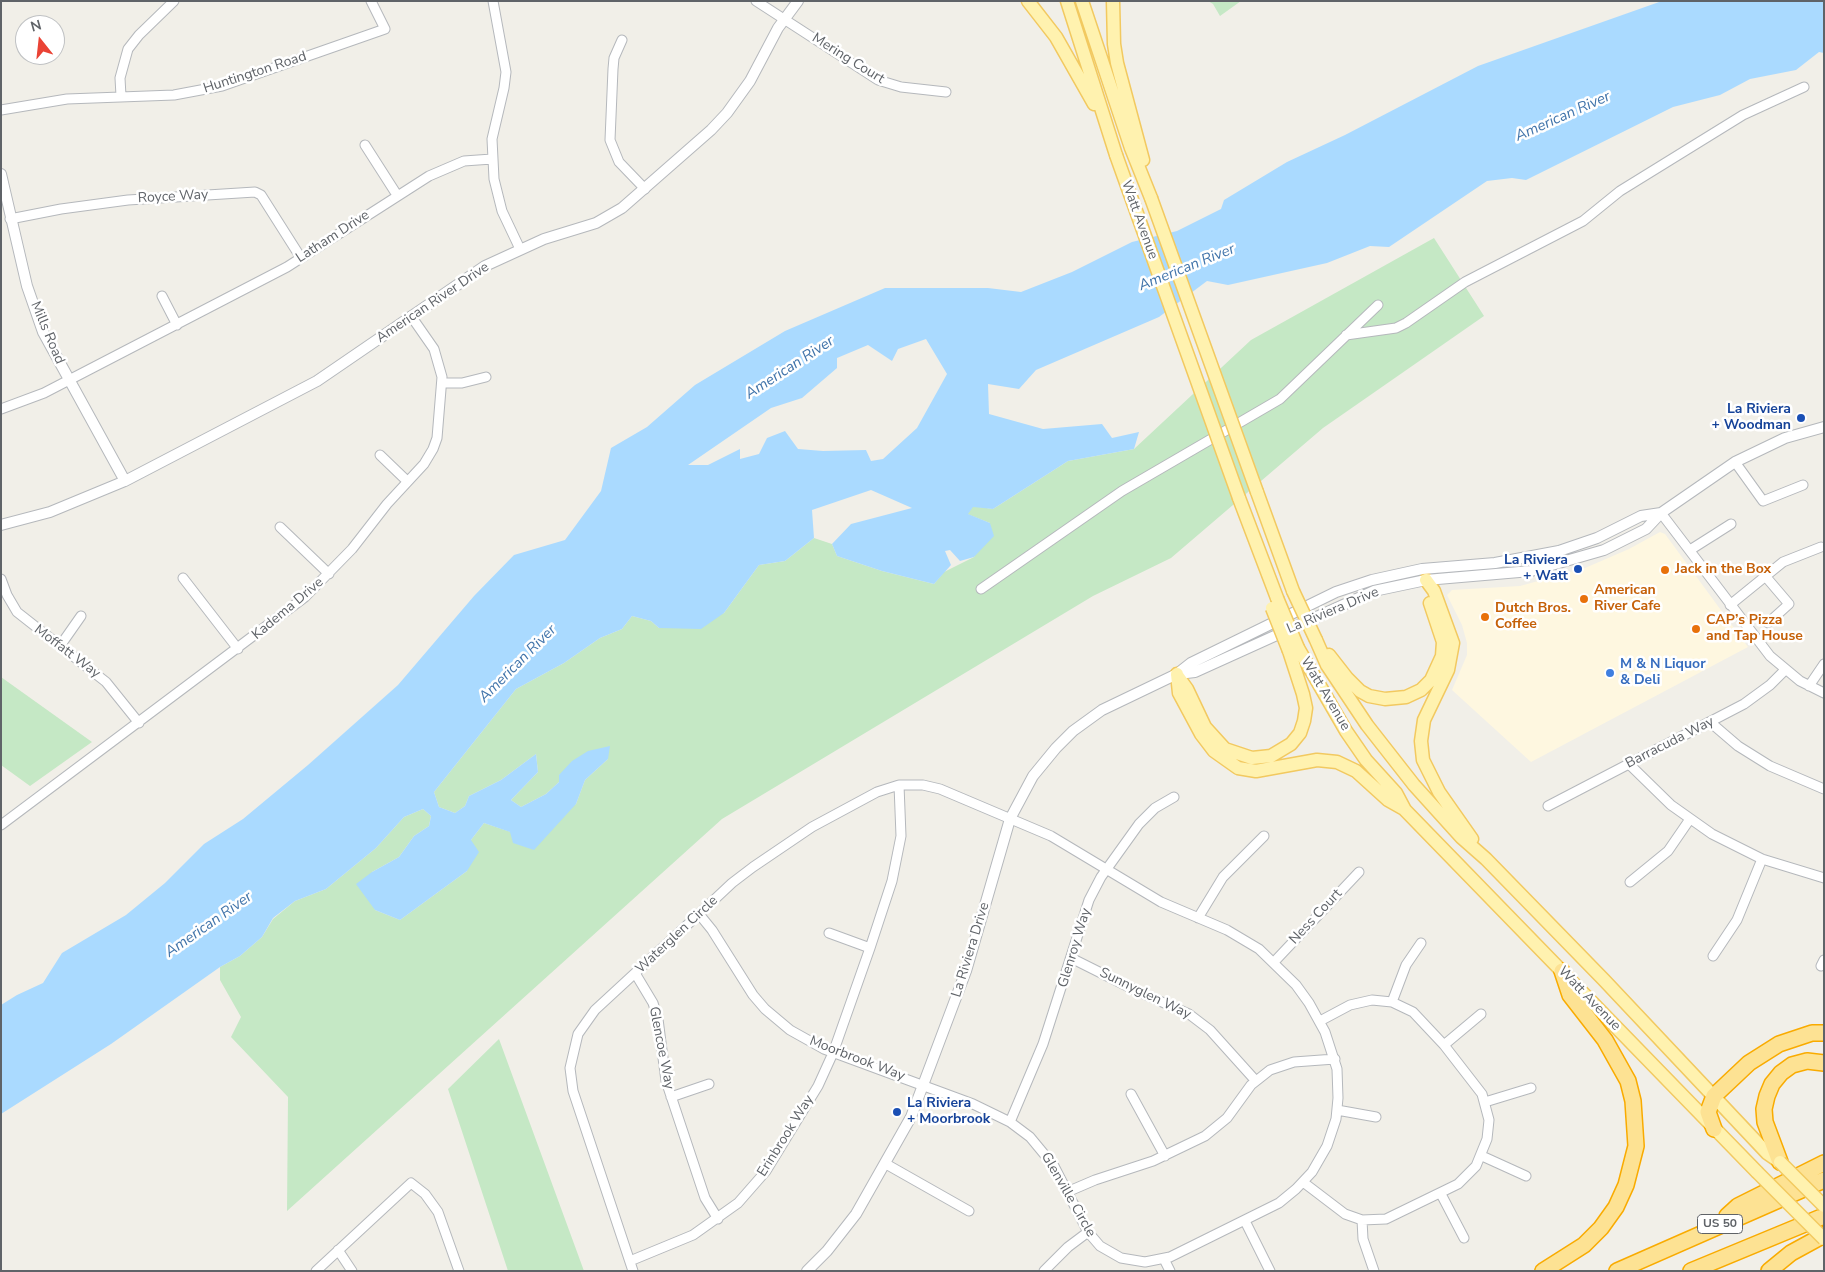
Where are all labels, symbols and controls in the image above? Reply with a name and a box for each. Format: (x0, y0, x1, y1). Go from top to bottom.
north arrow (15, 15, 65, 65)
text: N (28, 15, 44, 37)
street label: Mering Court (809, 30, 887, 88)
street label: Huntington Road (201, 48, 309, 98)
water label: American River (1513, 88, 1613, 146)
street label: Watt Avenue (1117, 178, 1161, 262)
street label: Royce Way (137, 187, 209, 207)
street label: Latham Drive (293, 207, 373, 267)
water label: American River (1136, 240, 1238, 296)
street label: American River Drive (373, 259, 493, 347)
street label: Mills Road (26, 299, 68, 367)
water label: American River (742, 333, 838, 403)
place label: La Riviera + Woodman (1711, 402, 1791, 434)
marker: La Riviera + Woodman (1795, 412, 1807, 424)
place label: La Riviera + Watt (1504, 553, 1568, 586)
place label: Jack in the Box (1675, 562, 1771, 578)
marker: La Riviera + Watt (1572, 563, 1584, 575)
marker: Jack in the Box (1659, 564, 1671, 576)
street label: Kadema Drive (249, 574, 327, 644)
place label: American River Cafe (1594, 583, 1661, 616)
street label: La Riviera Drive (1284, 584, 1382, 638)
marker: American River Cafe (1578, 593, 1590, 605)
place label: Dutch Bros. Coffee (1495, 601, 1571, 634)
marker: Dutch Bros. Coffee (1479, 611, 1491, 623)
place label: CAP’s Pizza and Tap House (1706, 613, 1803, 646)
water label: American River (475, 621, 561, 707)
street label: Moffatt Way (31, 622, 103, 682)
marker: CAP’s Pizza and Tap House (1690, 623, 1702, 635)
street label: Watt Avenue (1296, 654, 1354, 734)
place label: M & N Liquor & Deli (1620, 657, 1706, 690)
marker: M & N Liquor & Deli (1604, 667, 1616, 679)
street label: Barracuda Way (1623, 714, 1717, 772)
street label: Ness Court (1286, 886, 1346, 948)
water label: American River (162, 888, 256, 962)
street label: Waterglen Circle (632, 893, 722, 977)
street label: La Riviera Drive (949, 901, 993, 999)
street label: Glenroy Way (1055, 906, 1095, 990)
street label: Watt Avenue (1554, 963, 1624, 1035)
street label: Sunnyglen Way (1096, 965, 1194, 1023)
street label: Glencoe Way (645, 1005, 677, 1091)
street label: Moorbrook Way (807, 1033, 907, 1085)
street label: Erinbrook Way (754, 1092, 818, 1180)
place label: La Riviera + Moorbrook (907, 1096, 990, 1128)
marker: La Riviera + Moorbrook (891, 1106, 903, 1118)
street label: Glenville Circle (1037, 1150, 1099, 1240)
road number: US 50 (1698, 1214, 1742, 1234)

